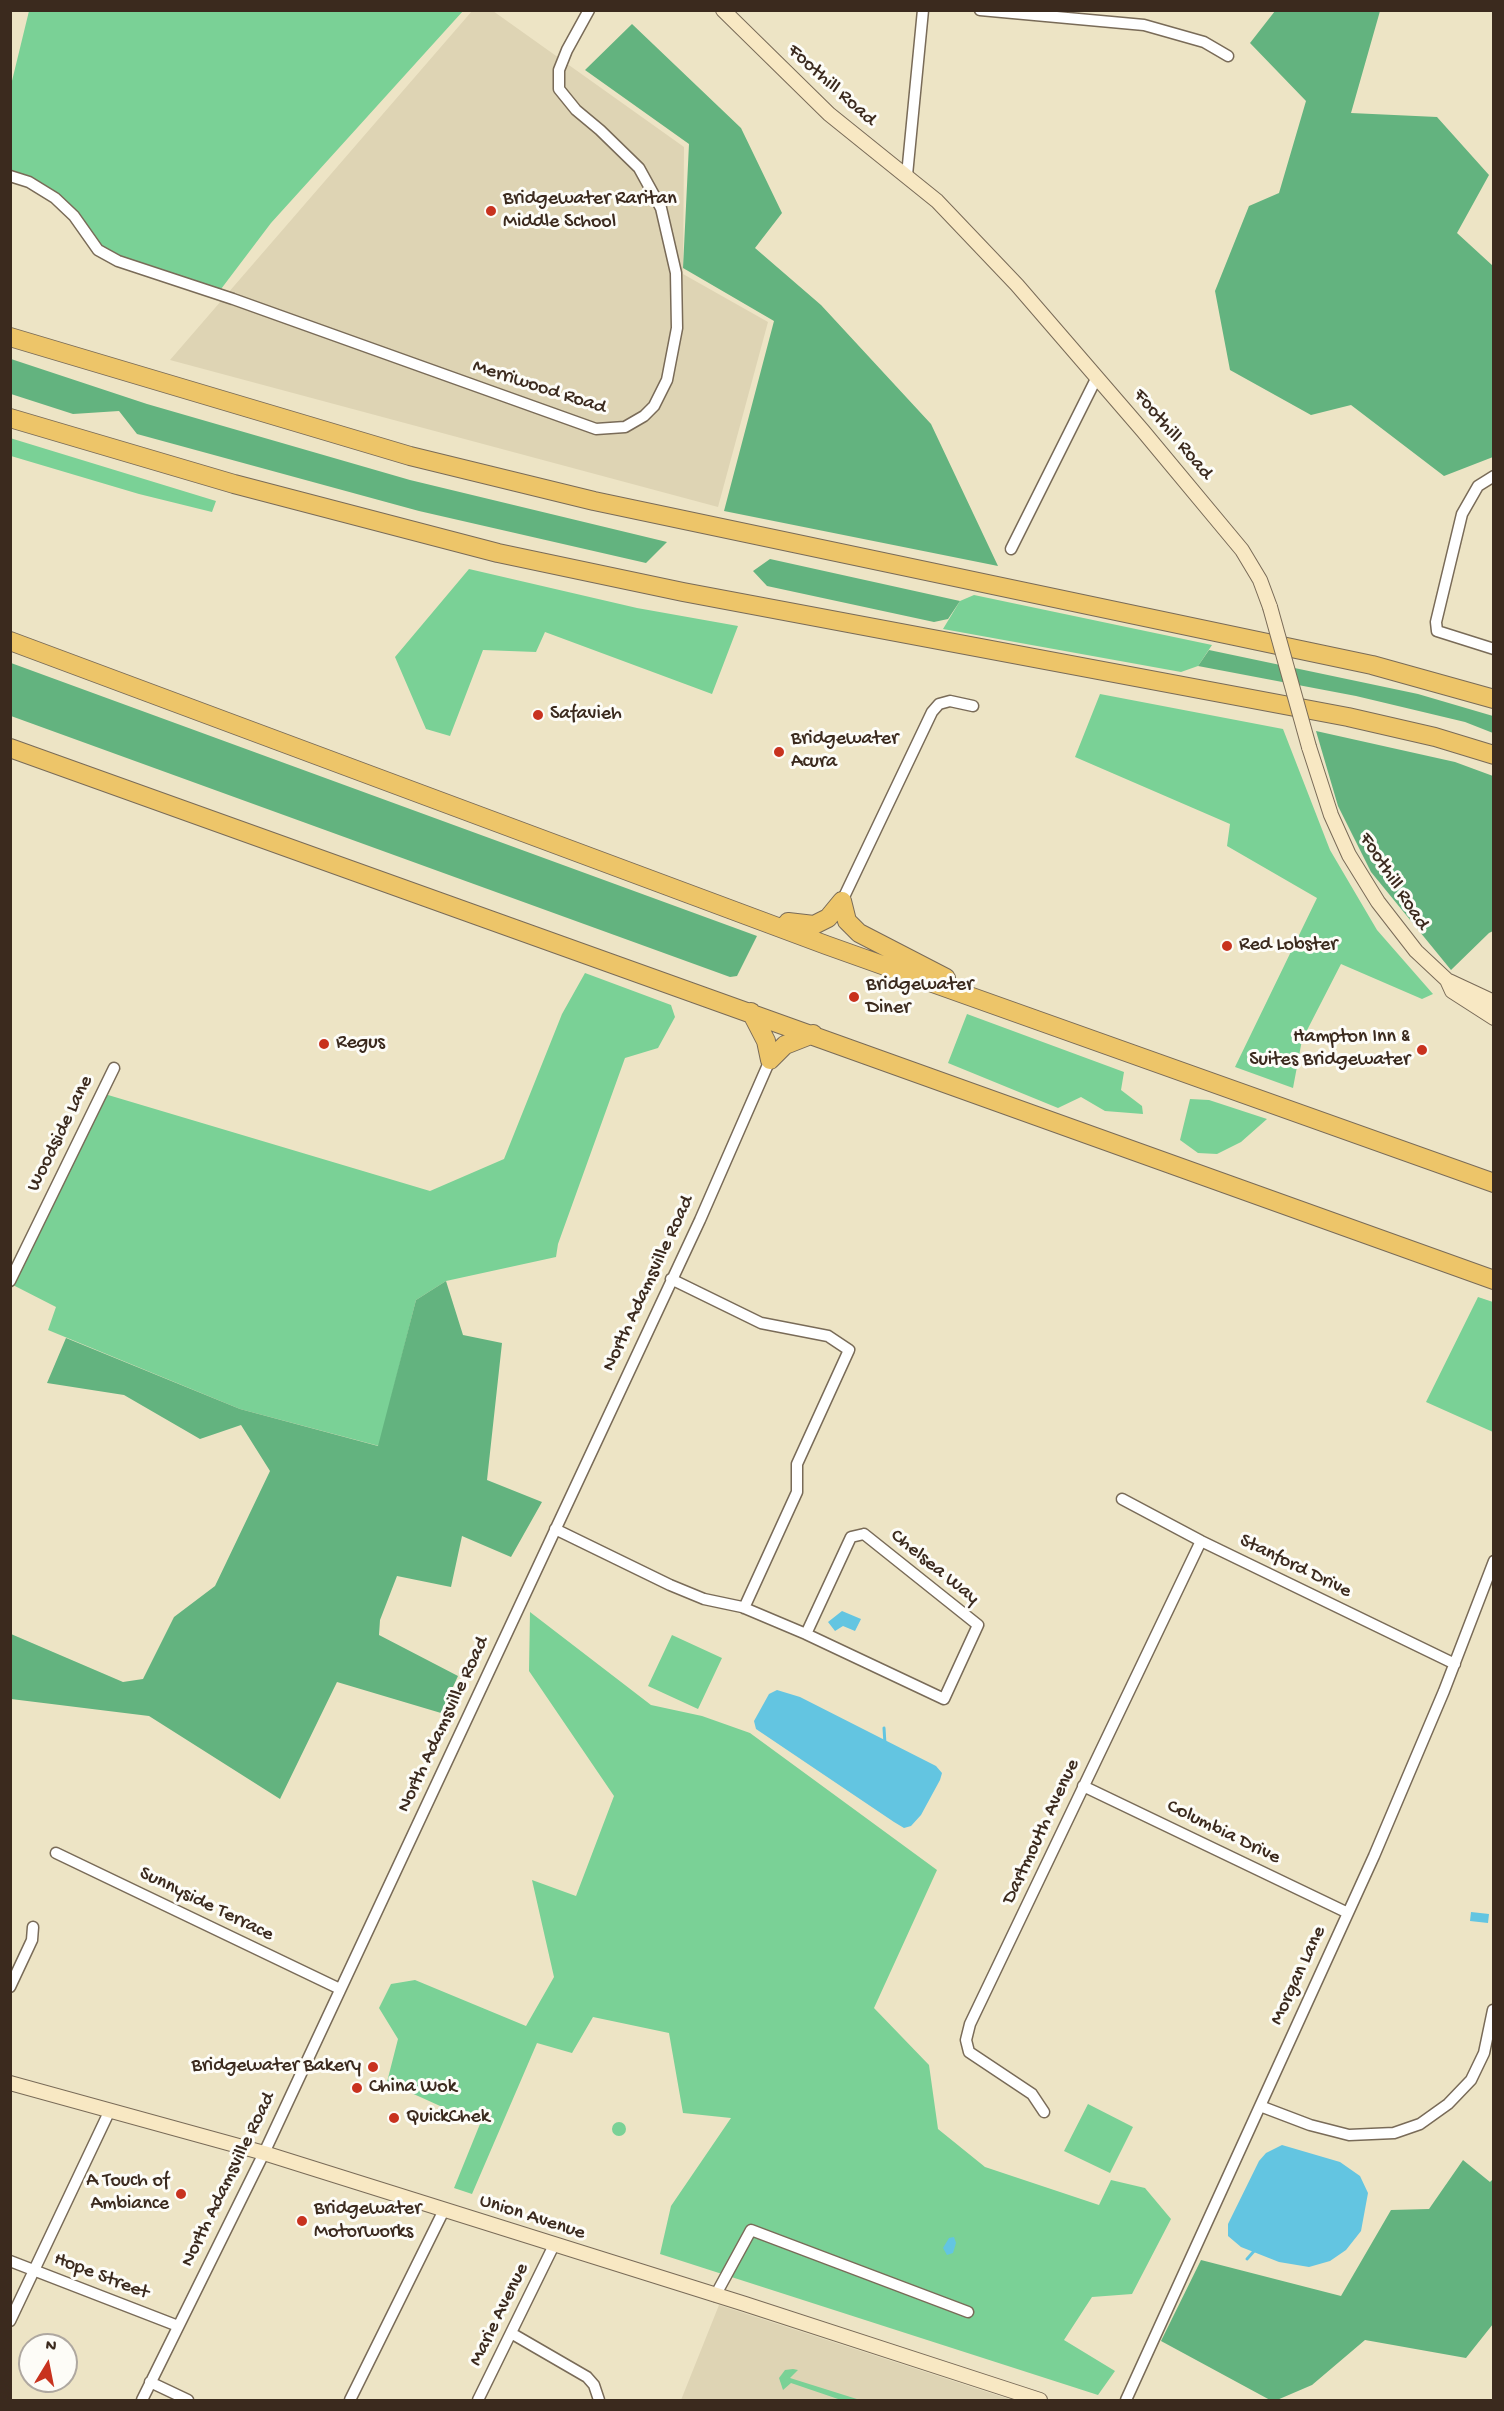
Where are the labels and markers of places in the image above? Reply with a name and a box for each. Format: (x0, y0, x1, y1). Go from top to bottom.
place label: Bridgewater Raritan Middle School (503, 188, 677, 235)
marker: Bridgewater Raritan Middle School (484, 204, 498, 218)
place label: Safavieh (550, 703, 622, 727)
marker: Safavieh (531, 708, 545, 722)
place label: Bridgewater Acura (791, 728, 898, 775)
marker: Bridgewater Acura (772, 745, 786, 759)
place label: Red Lobster (1239, 934, 1337, 958)
marker: Red Lobster (1220, 939, 1234, 953)
place label: Bridgewater Diner (866, 974, 973, 1021)
marker: Bridgewater Diner (847, 990, 861, 1004)
place label: Hampton Inn & Suites Bridgewater (1249, 1026, 1410, 1073)
place label: Regus (336, 1032, 385, 1056)
marker: Regus (317, 1037, 331, 1051)
marker: Hampton Inn & Suites Bridgewater (1415, 1043, 1429, 1057)
place label: Bridgewater Bakery (192, 2055, 361, 2079)
marker: Bridgewater Bakery (366, 2060, 380, 2074)
place label: China Wok (369, 2076, 457, 2100)
marker: China Wok (350, 2081, 364, 2095)
place label: QuickChek (406, 2106, 490, 2130)
marker: QuickChek (387, 2111, 401, 2125)
place label: A Touch of Ambiance (86, 2170, 169, 2217)
marker: A Touch of Ambiance (174, 2187, 188, 2201)
place label: Bridgewater Motorworks (314, 2198, 421, 2245)
marker: Bridgewater Motorworks (295, 2214, 309, 2228)

